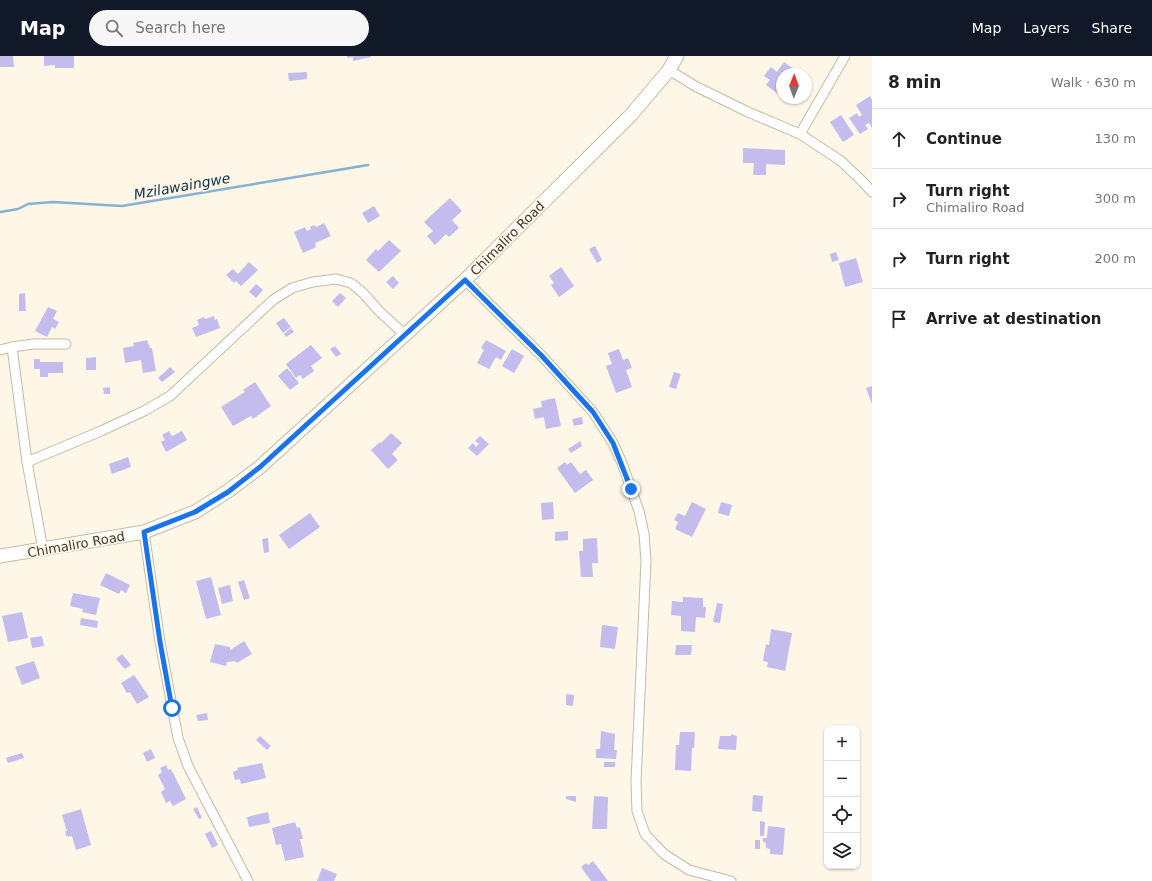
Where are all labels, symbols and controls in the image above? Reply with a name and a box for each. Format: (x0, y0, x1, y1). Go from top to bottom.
search box (89, 10, 369, 46)
text: Map (20, 17, 65, 39)
icon: search (103, 17, 125, 39)
text: Search here (135, 19, 225, 37)
text: Map (972, 20, 1001, 36)
text: Layers (1023, 20, 1070, 36)
text: Share (1092, 20, 1132, 36)
north arrow (776, 68, 812, 104)
text: 8 min (888, 72, 941, 92)
text: Walk · 630 m (1051, 75, 1136, 90)
icon: ahead (888, 128, 910, 150)
text: Continue (926, 130, 1002, 148)
text: 130 m (1094, 131, 1136, 146)
water label: Mzilawaingwe (133, 170, 231, 202)
text: Turn right (926, 182, 1010, 200)
icon: right (888, 188, 910, 210)
text: 300 m (1094, 191, 1136, 206)
street label: Chimaliro Road (467, 198, 548, 279)
text: Chimaliro Road (926, 200, 1025, 215)
icon: right (888, 248, 910, 270)
text: Turn right (926, 250, 1010, 268)
text: 200 m (1094, 251, 1136, 266)
icon: arrive (888, 308, 910, 330)
text: Arrive at destination (926, 310, 1101, 328)
route end (622, 480, 640, 498)
street label: Chimaliro Road (26, 529, 126, 560)
route start (163, 699, 181, 717)
map controls (824, 725, 860, 869)
button: + (824, 725, 860, 761)
button: − (824, 761, 860, 797)
button: locate (824, 797, 860, 833)
button: layers (824, 833, 860, 869)

